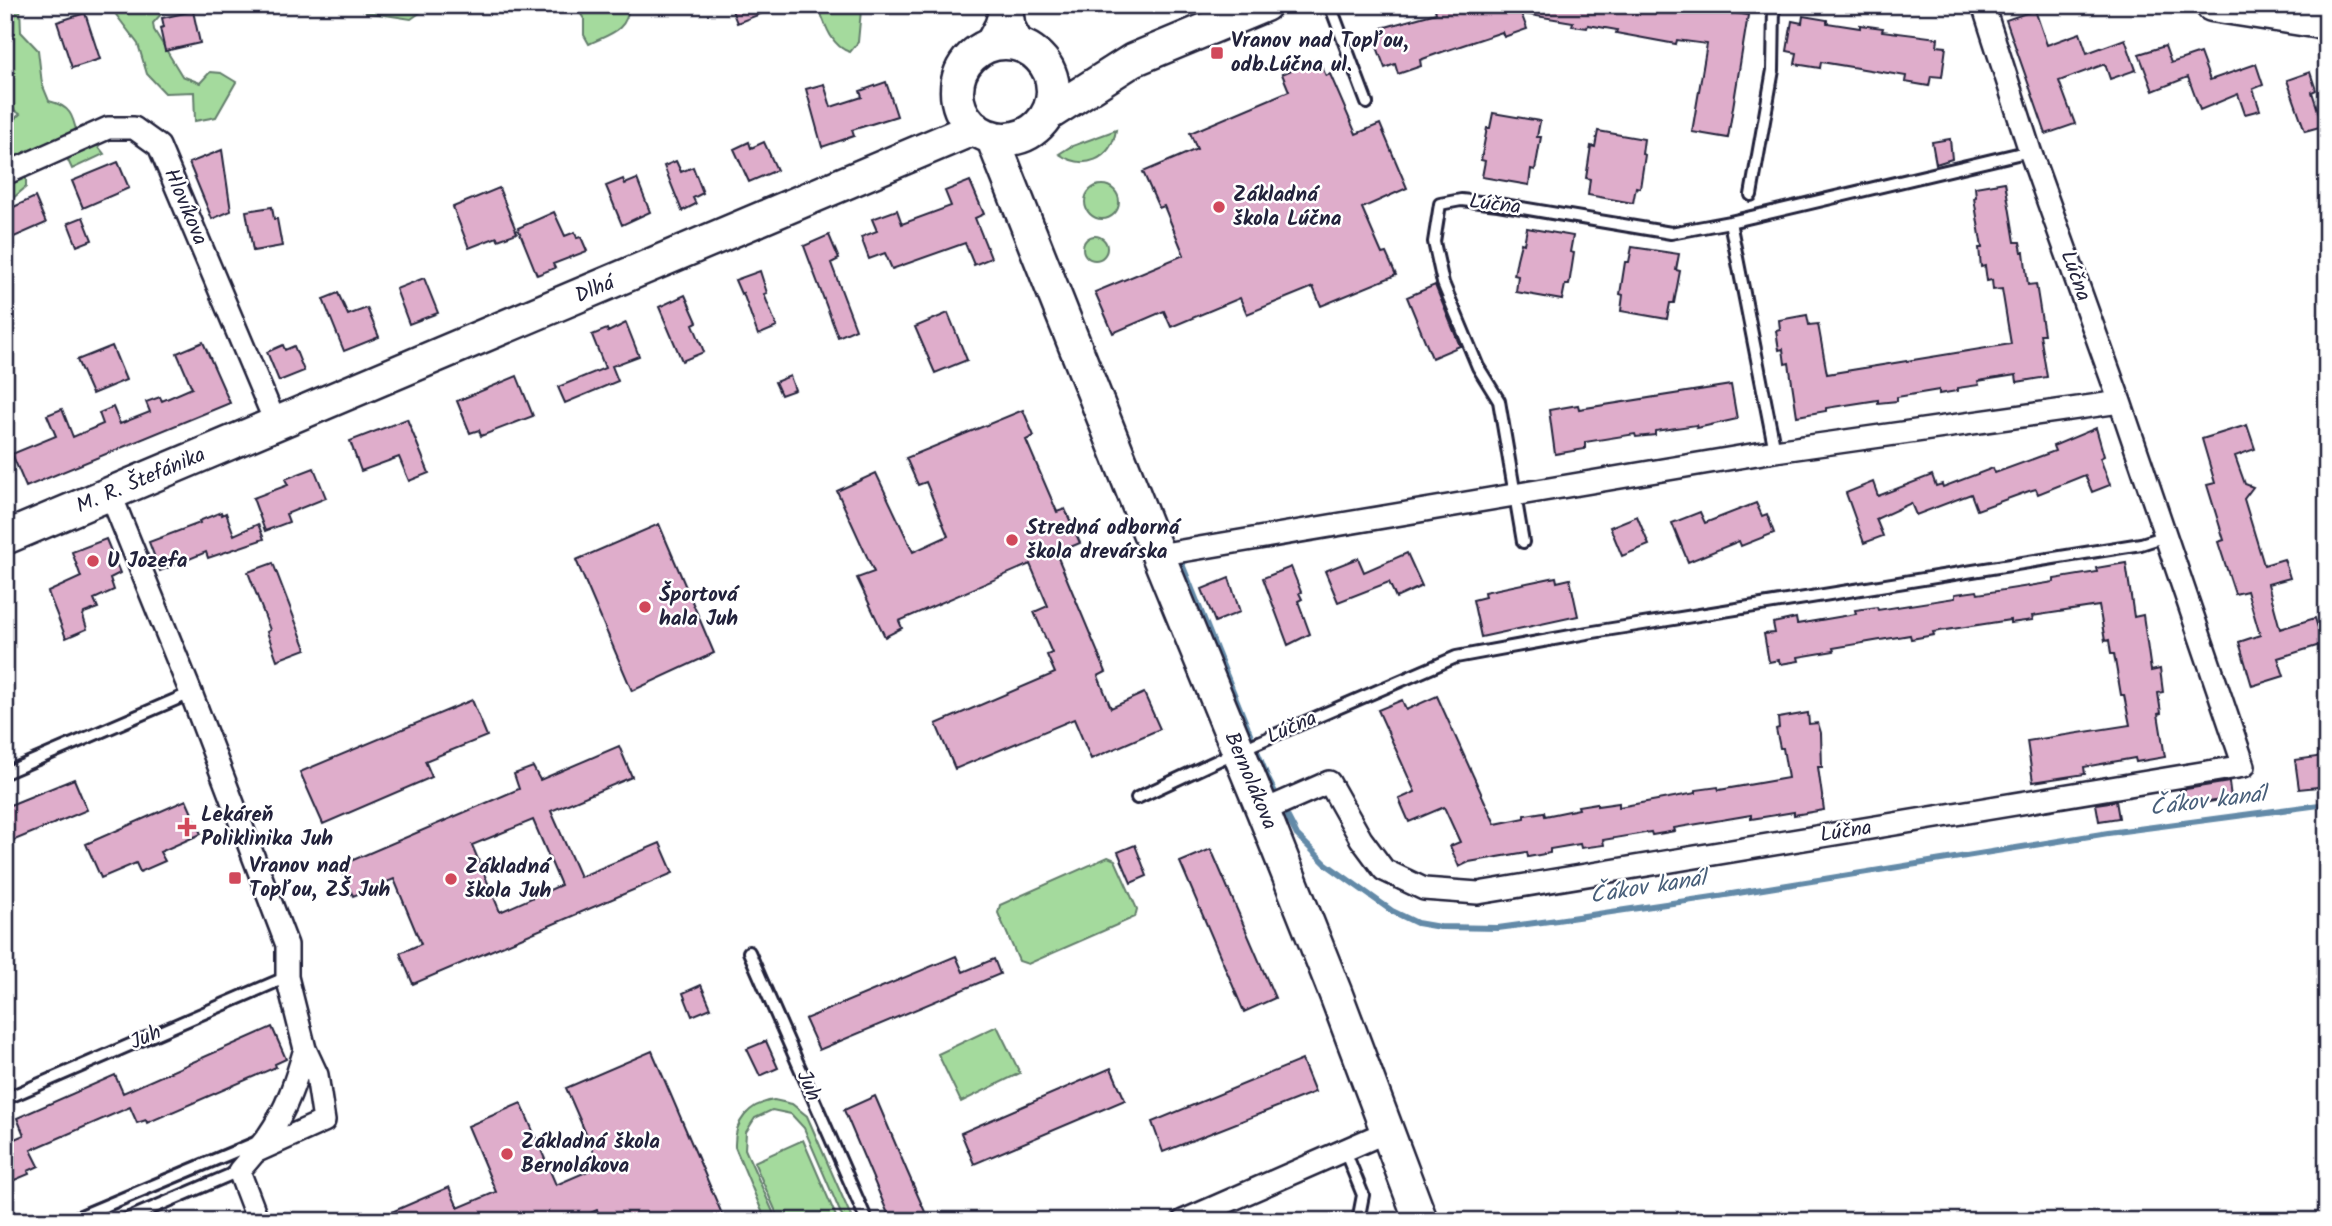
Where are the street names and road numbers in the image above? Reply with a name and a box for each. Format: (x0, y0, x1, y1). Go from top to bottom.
street label: Hlovíkova (154, 163, 216, 251)
street label: Lúčna (1467, 185, 1523, 225)
street label: Lúčna (2051, 246, 2099, 306)
street label: Dlhá (570, 266, 622, 313)
street label: M. R. Štefánika (71, 439, 211, 523)
street label: Lúčna (1262, 702, 1322, 754)
street label: Bernolákova (1215, 727, 1285, 835)
street label: Lúčna (1818, 812, 1874, 852)
street label: Juh (125, 1017, 167, 1059)
street label: Juh (787, 1065, 829, 1107)

